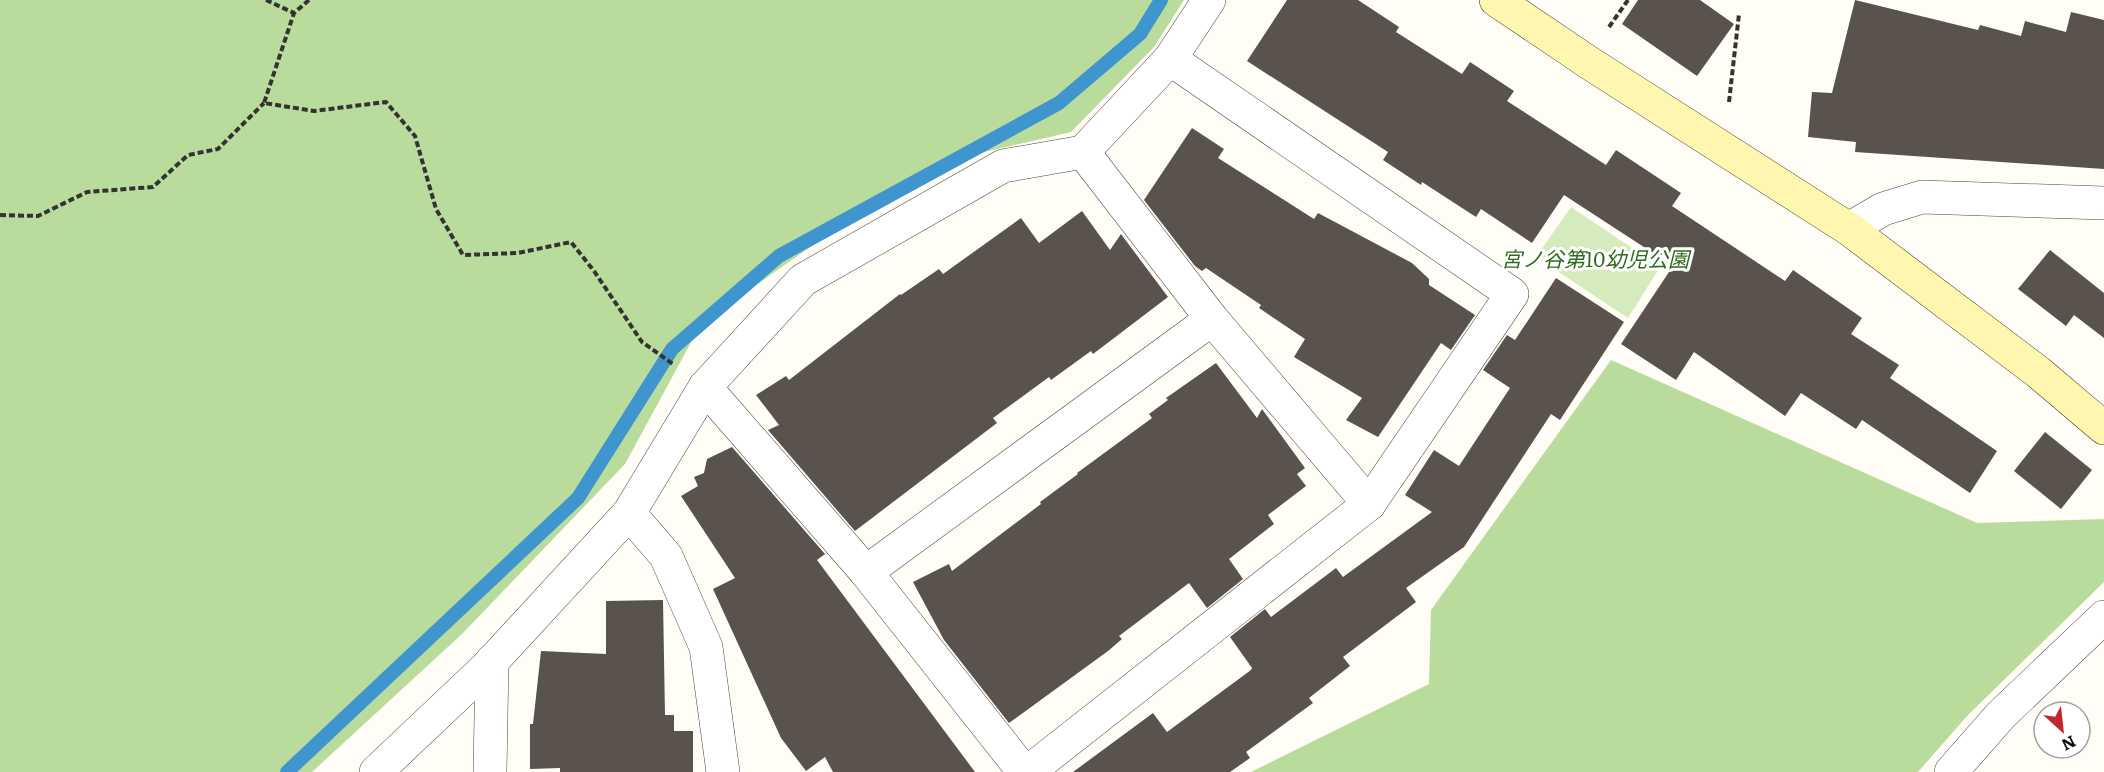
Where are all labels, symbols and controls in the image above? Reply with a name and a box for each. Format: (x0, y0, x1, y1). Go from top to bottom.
park label: 宮ノ谷第10幼児公園 (1501, 242, 1692, 273)
north arrow (2032, 700, 2092, 760)
text: N (2058, 731, 2081, 758)

